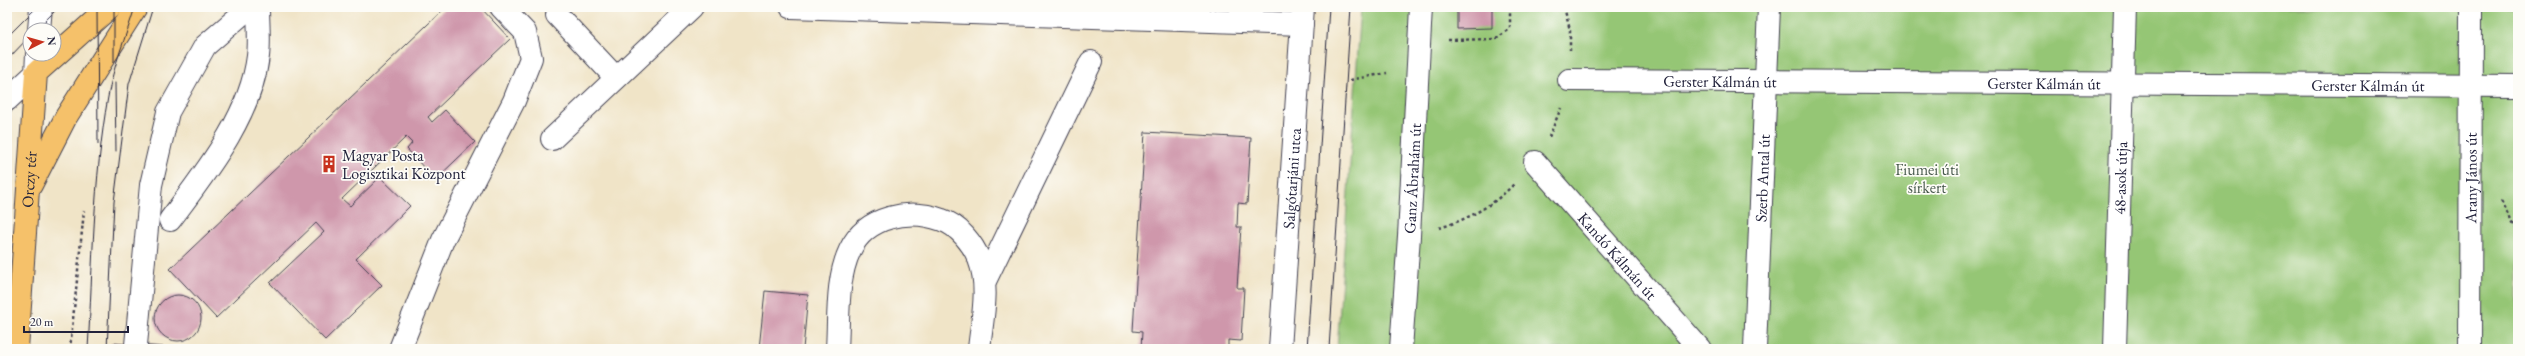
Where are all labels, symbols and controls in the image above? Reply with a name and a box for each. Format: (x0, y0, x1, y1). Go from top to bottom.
north arrow (22, 22, 62, 62)
text: N (45, 36, 59, 46)
street label: Gerster Kálmán út (1663, 70, 1777, 92)
street label: Gerster Kálmán út (1987, 72, 2101, 94)
street label: Gerster Kálmán út (2311, 74, 2425, 96)
street label: Ganz Ábrahám út (1399, 123, 1425, 234)
street label: Salgótarjáni utca (1278, 127, 1305, 230)
street label: Arany János út (2460, 133, 2481, 224)
street label: Szerb Antal út (1750, 134, 1774, 223)
street label: 48-asok útja (2108, 141, 2132, 215)
place label: Magyar Posta Logisztikai Központ (342, 145, 466, 184)
street label: Orczy tér (16, 150, 41, 208)
building icon: Magyar Posta Logisztikai Központ (319, 154, 339, 174)
park label: Fiumei úti sírkert (1895, 159, 1959, 198)
street label: Kandó Kálmán út (1573, 208, 1662, 304)
scale bar (24, 308, 128, 334)
text: 20 m (30, 314, 54, 330)

